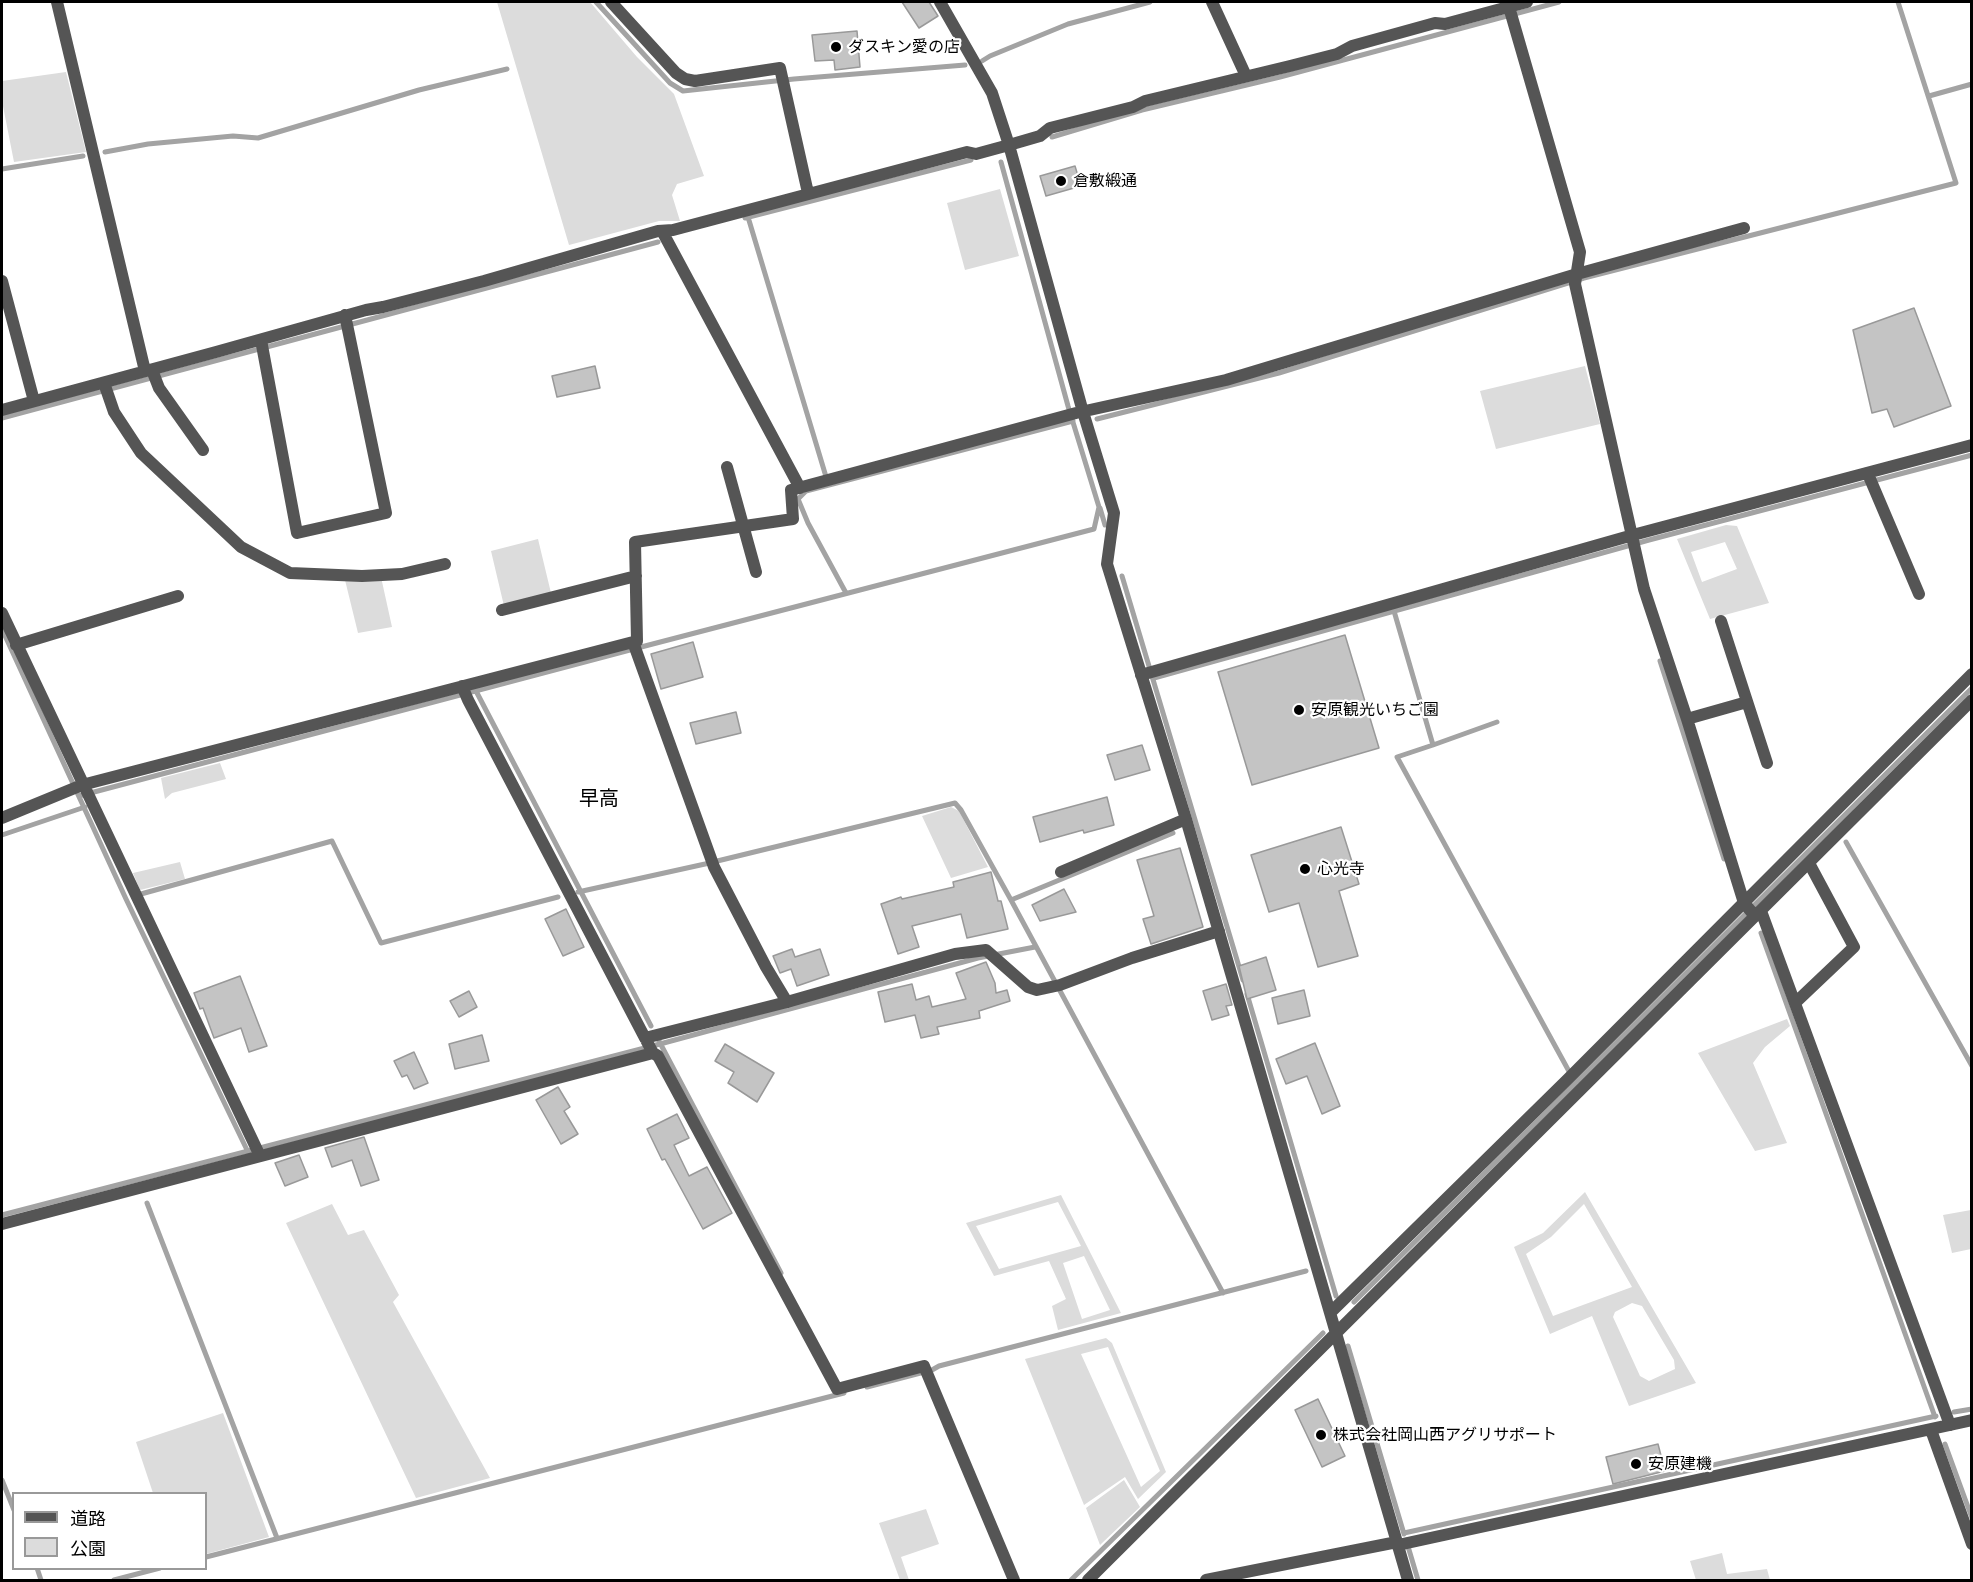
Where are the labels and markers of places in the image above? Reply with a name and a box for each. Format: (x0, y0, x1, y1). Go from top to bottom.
place label: ダスキン愛の店 (848, 37, 960, 57)
marker: ダスキン愛の店 (829, 40, 843, 54)
place label: 倉敷緞通 (1073, 171, 1137, 191)
marker: 倉敷緞通 (1054, 174, 1068, 188)
place label: 安原観光いちご園 (1311, 700, 1439, 720)
marker: 安原観光いちご園 (1292, 703, 1306, 717)
place label: 心光寺 (1317, 859, 1365, 879)
marker: 心光寺 (1298, 862, 1312, 876)
place label: 株式会社岡山西アグリサポート (1333, 1425, 1557, 1445)
marker: 株式会社岡山西アグリサポート (1314, 1428, 1328, 1442)
place label: 安原建機 (1648, 1454, 1712, 1474)
marker: 安原建機 (1629, 1457, 1643, 1471)

